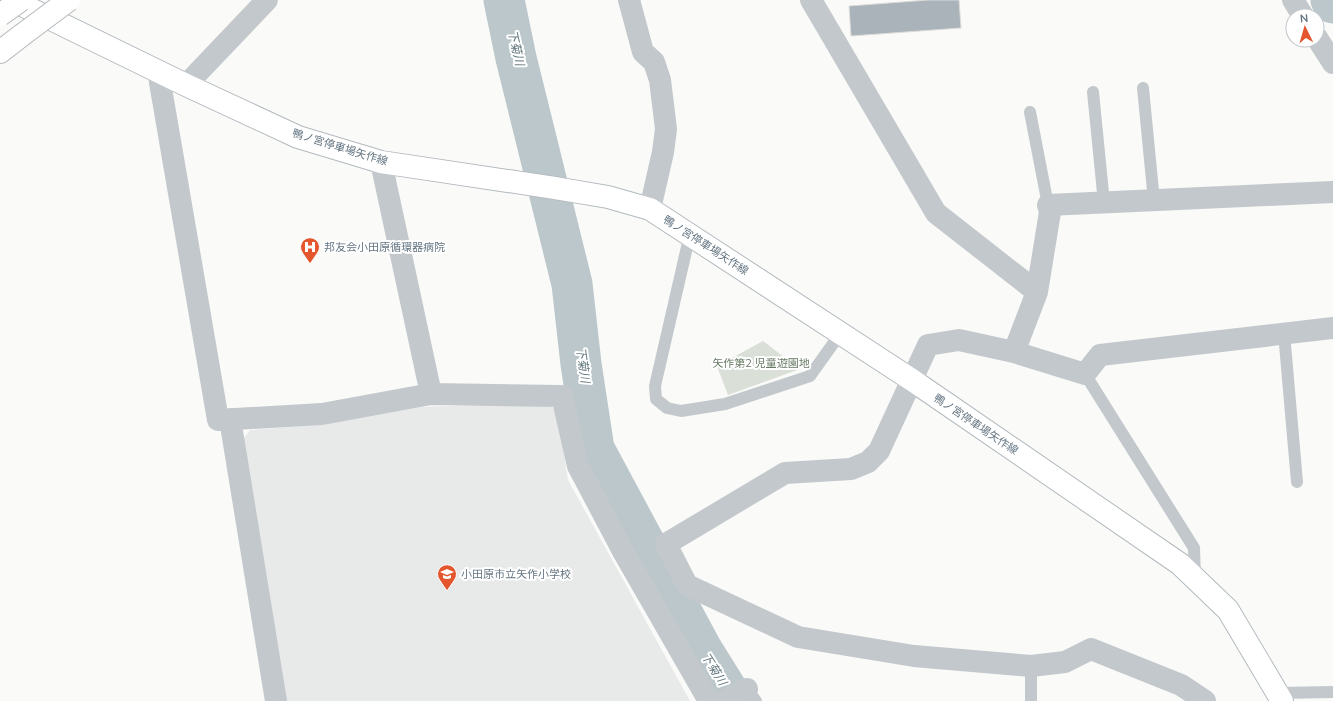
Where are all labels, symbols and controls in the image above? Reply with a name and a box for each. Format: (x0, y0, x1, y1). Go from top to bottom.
north arrow (1285, 8, 1325, 48)
text: N (1299, 11, 1309, 25)
water label: 下菊川 (505, 29, 528, 69)
street label: 鴨ノ宮停車場矢作線 (291, 126, 389, 168)
street label: 鴨ノ宮停車場矢作線 (661, 212, 751, 278)
hospital icon: 邦友会小田原循環器病院 (299, 236, 321, 264)
place label: 邦友会小田原循環器病院 (324, 240, 445, 254)
water label: 下菊川 (574, 346, 594, 386)
park label: 矢作第2 児童遊園地 (712, 356, 810, 370)
street label: 鴨ノ宮停車場矢作線 (931, 391, 1021, 457)
school or university icon: 小田原市立矢作小学校 (436, 563, 458, 591)
place label: 小田原市立矢作小学校 (461, 567, 571, 581)
water label: 下菊川 (699, 649, 731, 690)

